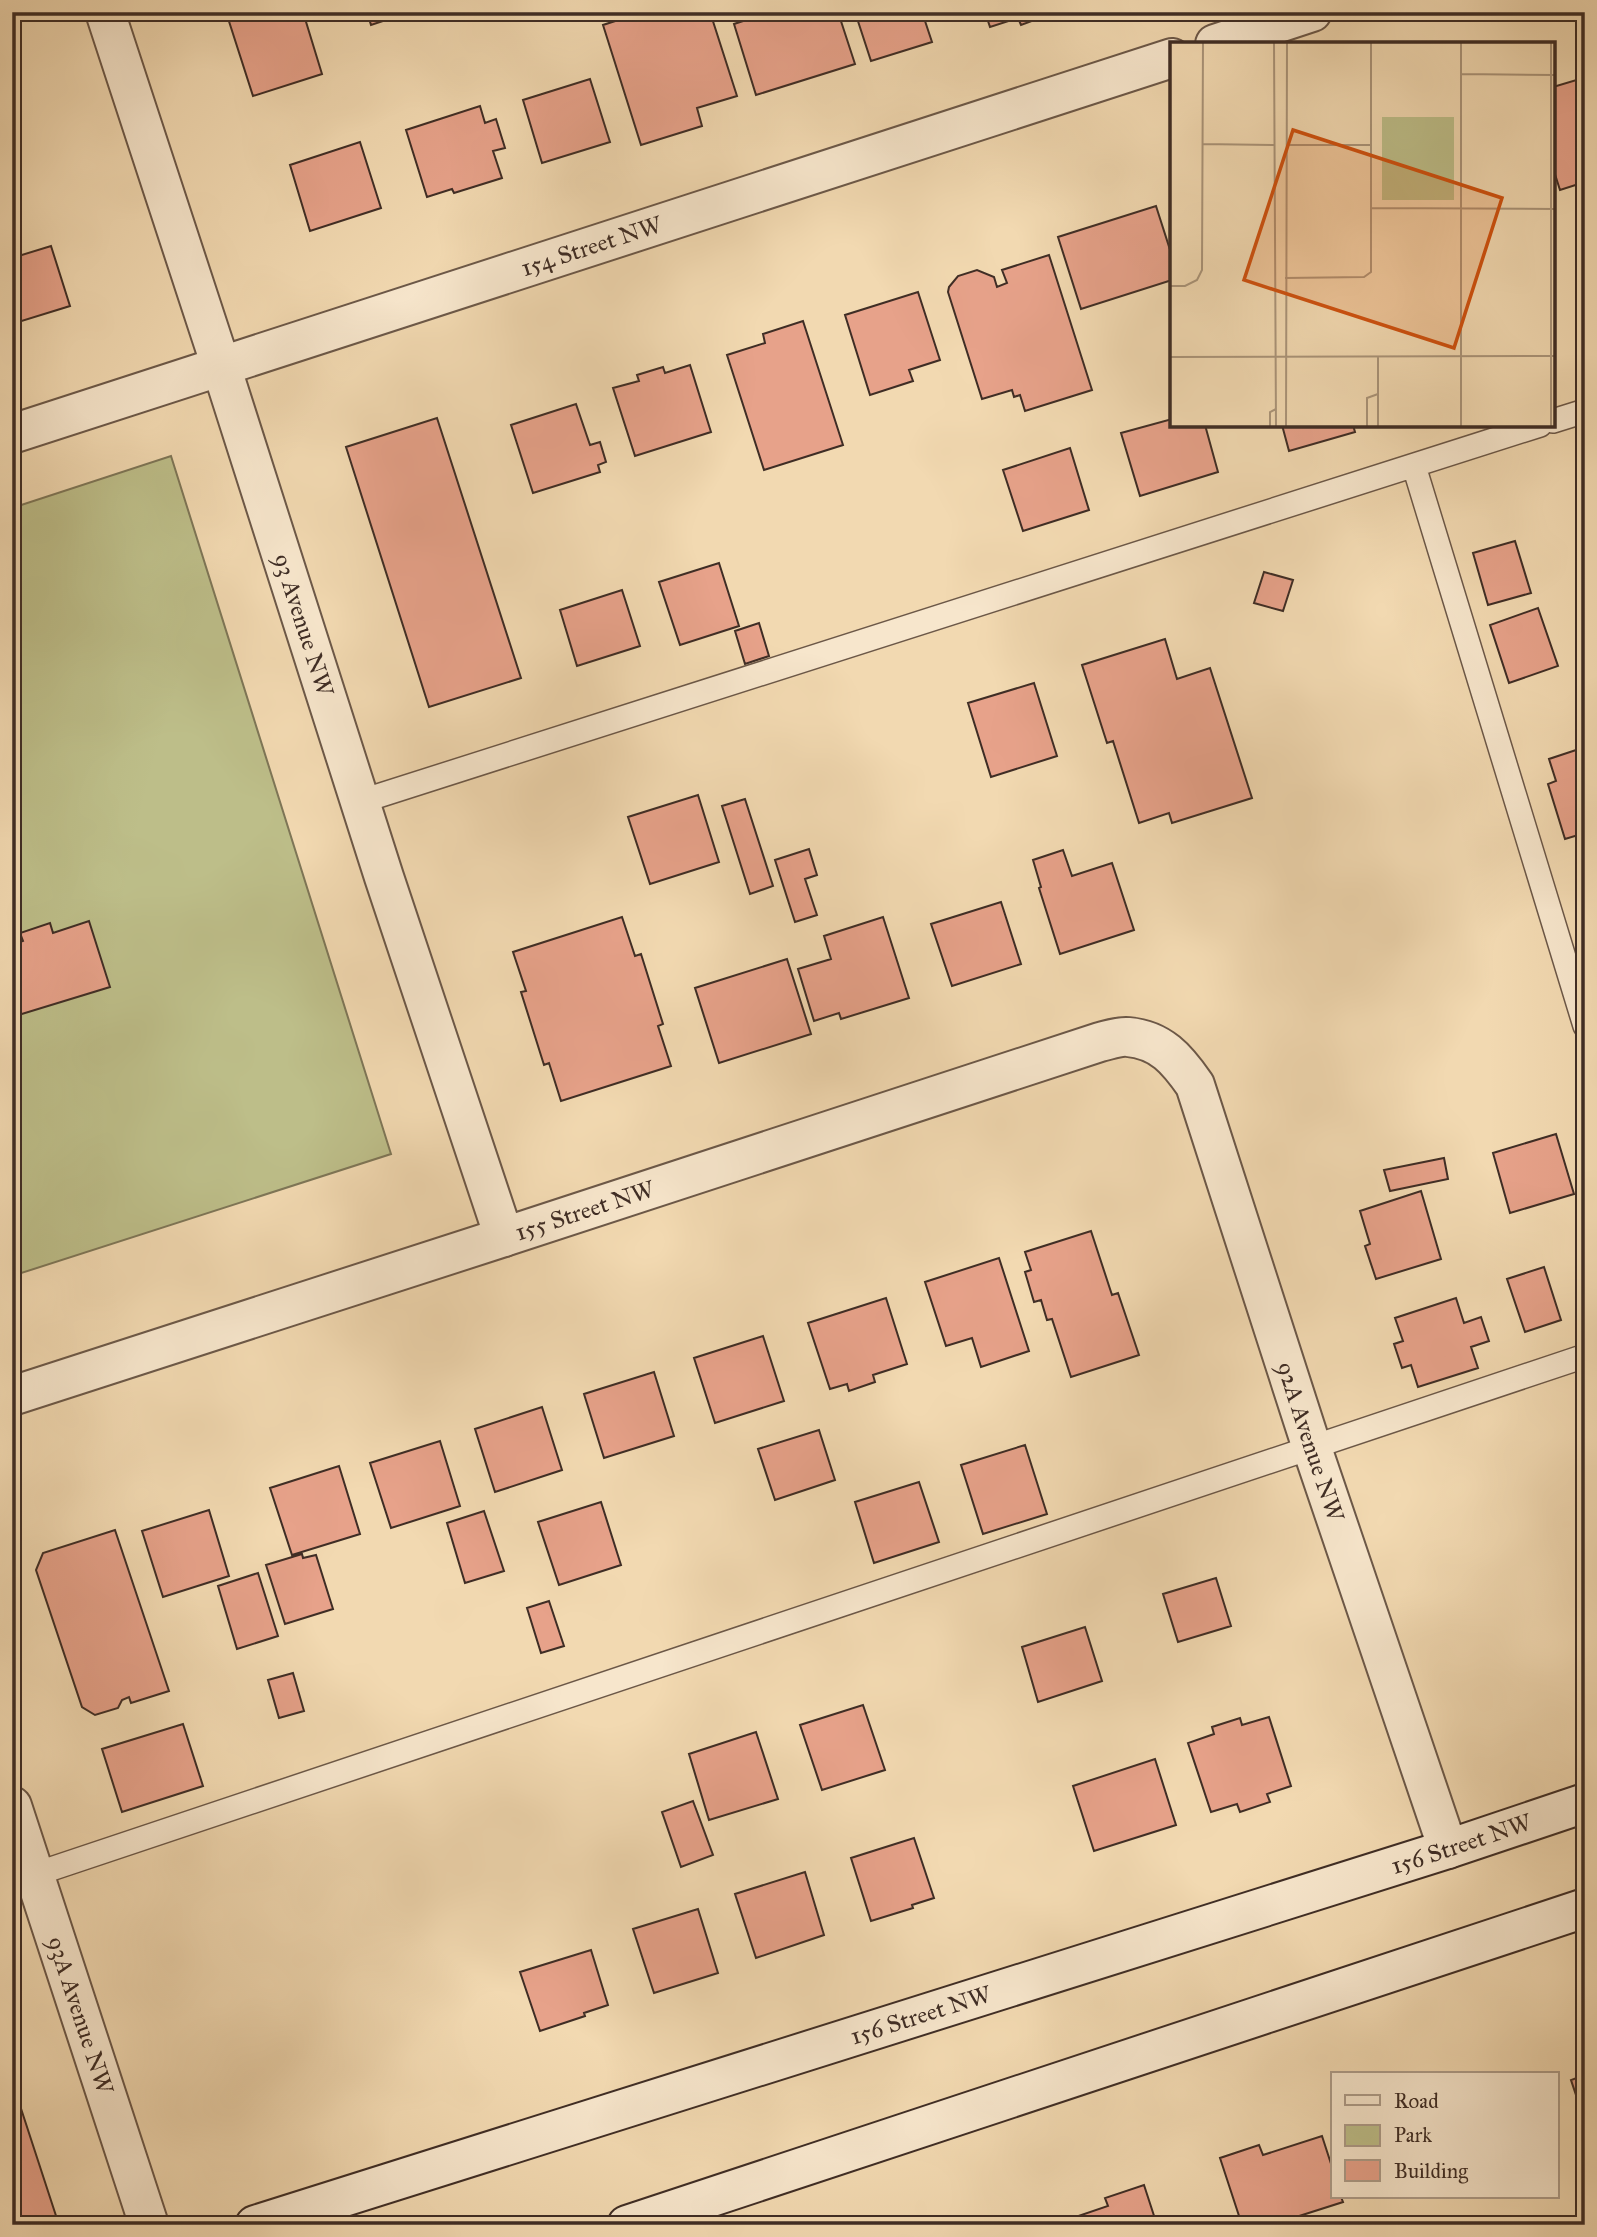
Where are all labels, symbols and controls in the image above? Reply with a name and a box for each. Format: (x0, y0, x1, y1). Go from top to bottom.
inset map (1170, 42, 1555, 427)
street label: 154 Street NW (517, 209, 667, 283)
street label: 93 Avenue NW (267, 550, 341, 701)
street label: 155 Street NW (511, 1173, 659, 1247)
street label: 92A Avenue NW (1270, 1358, 1351, 1526)
street label: 156 Street NW (1387, 1807, 1537, 1881)
street label: 93A Avenue NW (41, 1932, 121, 2099)
street label: 156 Street NW (847, 1979, 996, 2051)
legend (1331, 2072, 1558, 2198)
text: Road (1394, 2088, 1439, 2114)
text: Park (1394, 2122, 1432, 2148)
text: Building (1394, 2158, 1468, 2184)

